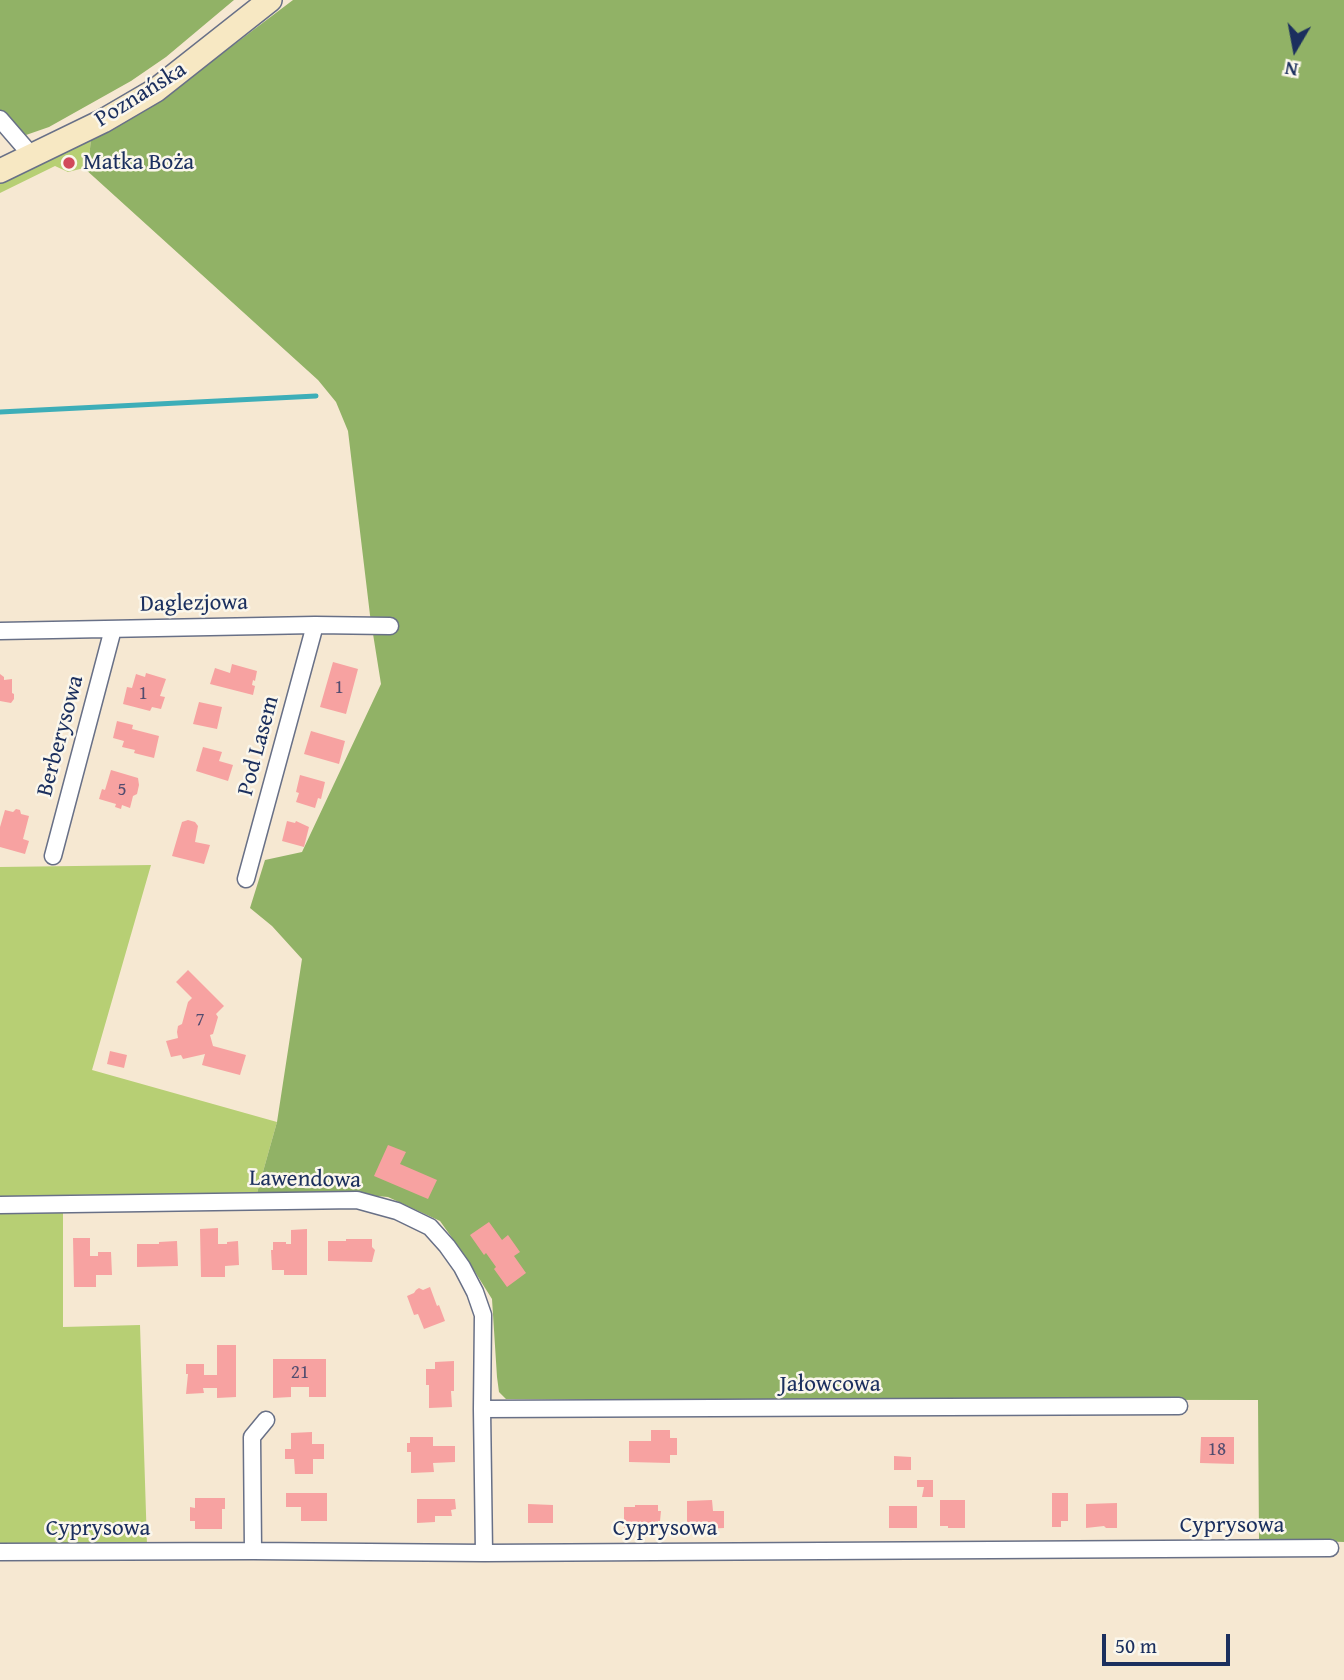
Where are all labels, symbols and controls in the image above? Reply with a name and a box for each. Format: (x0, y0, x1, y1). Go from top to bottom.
north arrow (1260, 14, 1330, 84)
text: N (1283, 55, 1300, 85)
street label: Poznańska (90, 56, 192, 134)
place label: Matka Boża (83, 149, 194, 177)
marker: Matka Boża (61, 155, 77, 171)
street label: Daglezjowa (140, 589, 248, 619)
street label: Berberysowa (32, 672, 90, 800)
house number: 1 (334, 677, 344, 699)
house number: 1 (138, 683, 148, 705)
street label: Pod Lasem (232, 693, 286, 799)
house number: 5 (117, 779, 127, 801)
house number: 7 (195, 1009, 205, 1031)
street label: Lawendowa (249, 1165, 361, 1195)
house number: 21 (291, 1362, 309, 1384)
street label: Jałowcowa (779, 1371, 881, 1399)
house number: 18 (1208, 1439, 1226, 1461)
street label: Cyprysowa (1180, 1512, 1284, 1540)
street label: Cyprysowa (46, 1515, 150, 1543)
street label: Cyprysowa (613, 1515, 717, 1543)
scale bar (1106, 1620, 1234, 1664)
text: 50 m (1115, 1630, 1157, 1661)

